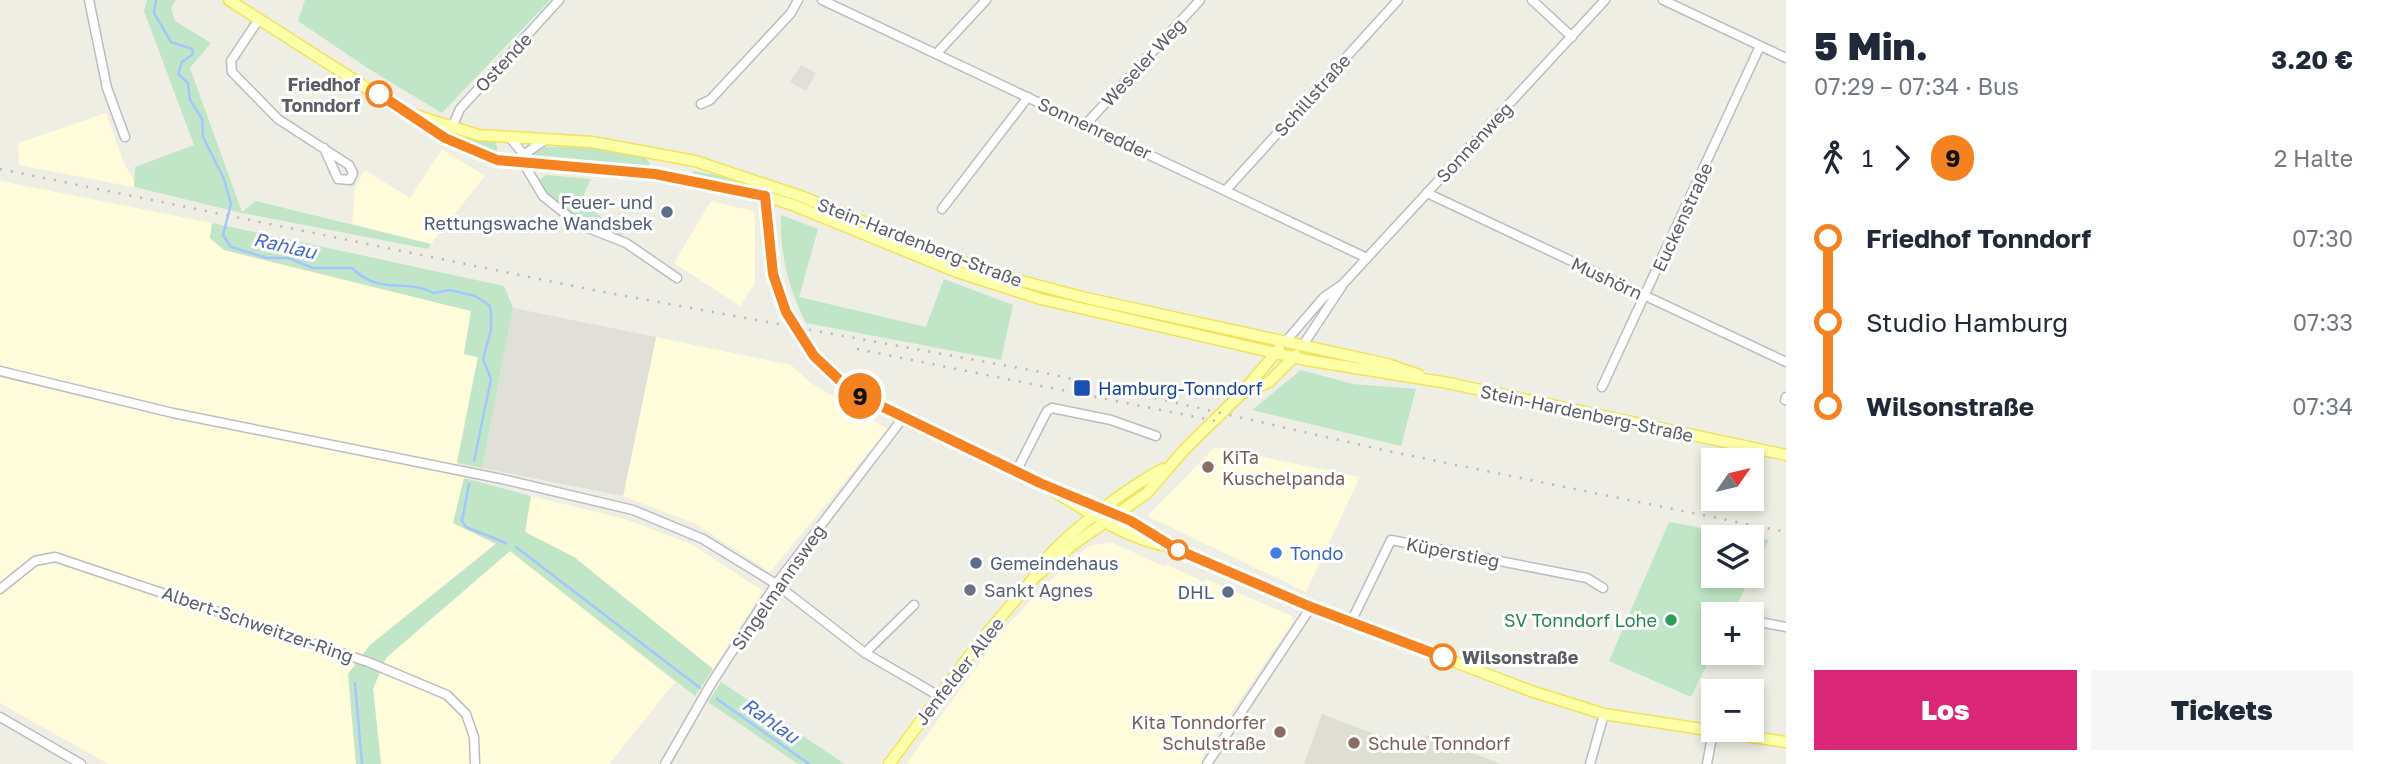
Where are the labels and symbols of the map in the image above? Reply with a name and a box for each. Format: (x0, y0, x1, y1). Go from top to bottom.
street label: Weseler Weg (1097, 13, 1189, 111)
street label: Ostende (470, 28, 536, 96)
street label: Schillstraße (1269, 49, 1355, 141)
place label: Friedhof Tonndorf (281, 73, 360, 116)
marker: Friedhof Tonndorf (366, 81, 392, 107)
street label: Sonnenredder (1035, 92, 1155, 164)
street label: Sonnenweg (1431, 97, 1517, 187)
street label: Euckenstraße (1647, 159, 1717, 275)
place label: Feuer- und Rettungswache Wandsbek (423, 191, 653, 234)
street label: Stein-Hardenberg-Straße (815, 193, 1025, 291)
marker: Feuer- und Rettungswache Wandsbek (659, 204, 675, 220)
water label: Rahlau (251, 227, 320, 264)
street label: Mushörn (1568, 252, 1646, 304)
line badge: 9 (837, 373, 883, 419)
place label: Hamburg-Tonndorf (1098, 377, 1263, 399)
marker: Hamburg-Tonndorf (1072, 378, 1092, 398)
street label: Stein-Hardenberg-Straße (1478, 380, 1696, 446)
place label: KiTa Kuschelpanda (1222, 446, 1345, 489)
north arrow (1701, 448, 1764, 511)
marker: KiTa Kuschelpanda (1200, 459, 1216, 475)
street label: Singelmannsweg (726, 520, 830, 654)
street label: Küperstieg (1404, 532, 1502, 572)
unlabelled marker (1168, 540, 1188, 560)
place label: Tondo (1290, 542, 1343, 564)
marker: Tondo (1268, 545, 1284, 561)
place label: Gemeindehaus (990, 552, 1119, 574)
marker: Gemeindehaus (968, 555, 984, 571)
place label: Sankt Agnes (984, 579, 1093, 601)
street label: Albert-Schweitzer-Ring (159, 581, 357, 667)
place label: DHL (1177, 581, 1214, 603)
marker: Sankt Agnes (962, 582, 978, 598)
marker: DHL (1220, 584, 1236, 600)
place label: SV Tonndorf Lohe (1504, 609, 1657, 631)
marker: SV Tonndorf Lohe (1663, 612, 1679, 628)
street label: Jenfelder Allee (910, 613, 1008, 729)
marker: Wilsonstraße (1430, 644, 1456, 670)
place label: Wilsonstraße (1462, 646, 1579, 668)
water label: Rahlau (738, 692, 805, 748)
place label: Kita Tonndorfer Schulstraße (1131, 711, 1266, 754)
marker: Kita Tonndorfer Schulstraße (1272, 724, 1288, 740)
place label: Schule Tonndorf (1368, 732, 1511, 754)
marker: Schule Tonndorf (1346, 735, 1362, 751)

